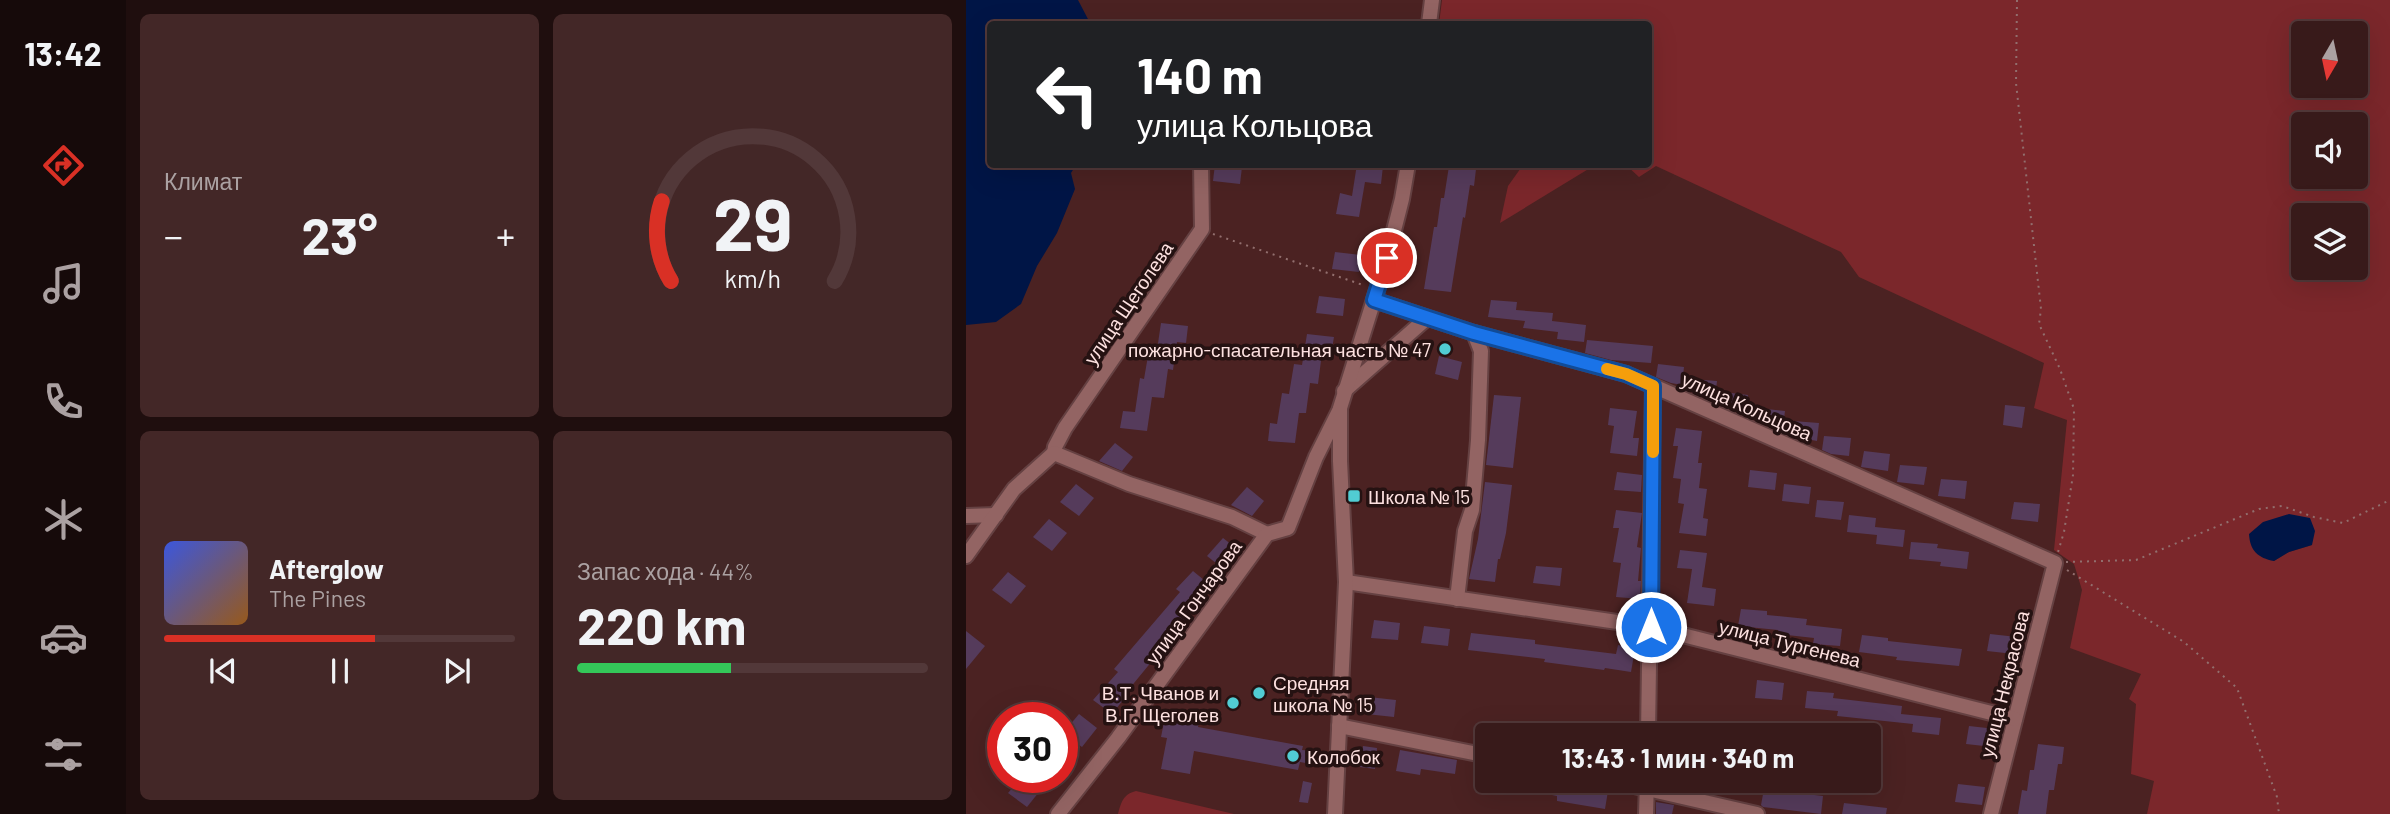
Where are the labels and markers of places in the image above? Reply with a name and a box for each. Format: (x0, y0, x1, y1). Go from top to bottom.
pin (1357, 228, 1417, 288)
place label: пожарно-спасательная часть № 47 (1128, 338, 1431, 361)
marker: пожарно-спасательная часть № 47 (1437, 341, 1453, 357)
place label: Школа № 15 (1368, 485, 1470, 508)
marker: Школа № 15 (1346, 488, 1362, 504)
place label: Средняя школа № 15 (1273, 671, 1373, 716)
place label: В.Т. Чванов и В.Г. Щеголев (1102, 681, 1219, 726)
marker: Средняя школа № 15 (1251, 685, 1267, 701)
marker: В.Т. Чванов и В.Г. Щеголев (1225, 695, 1241, 711)
place label: Колобок (1307, 745, 1381, 768)
marker: Колобок (1285, 748, 1301, 764)

